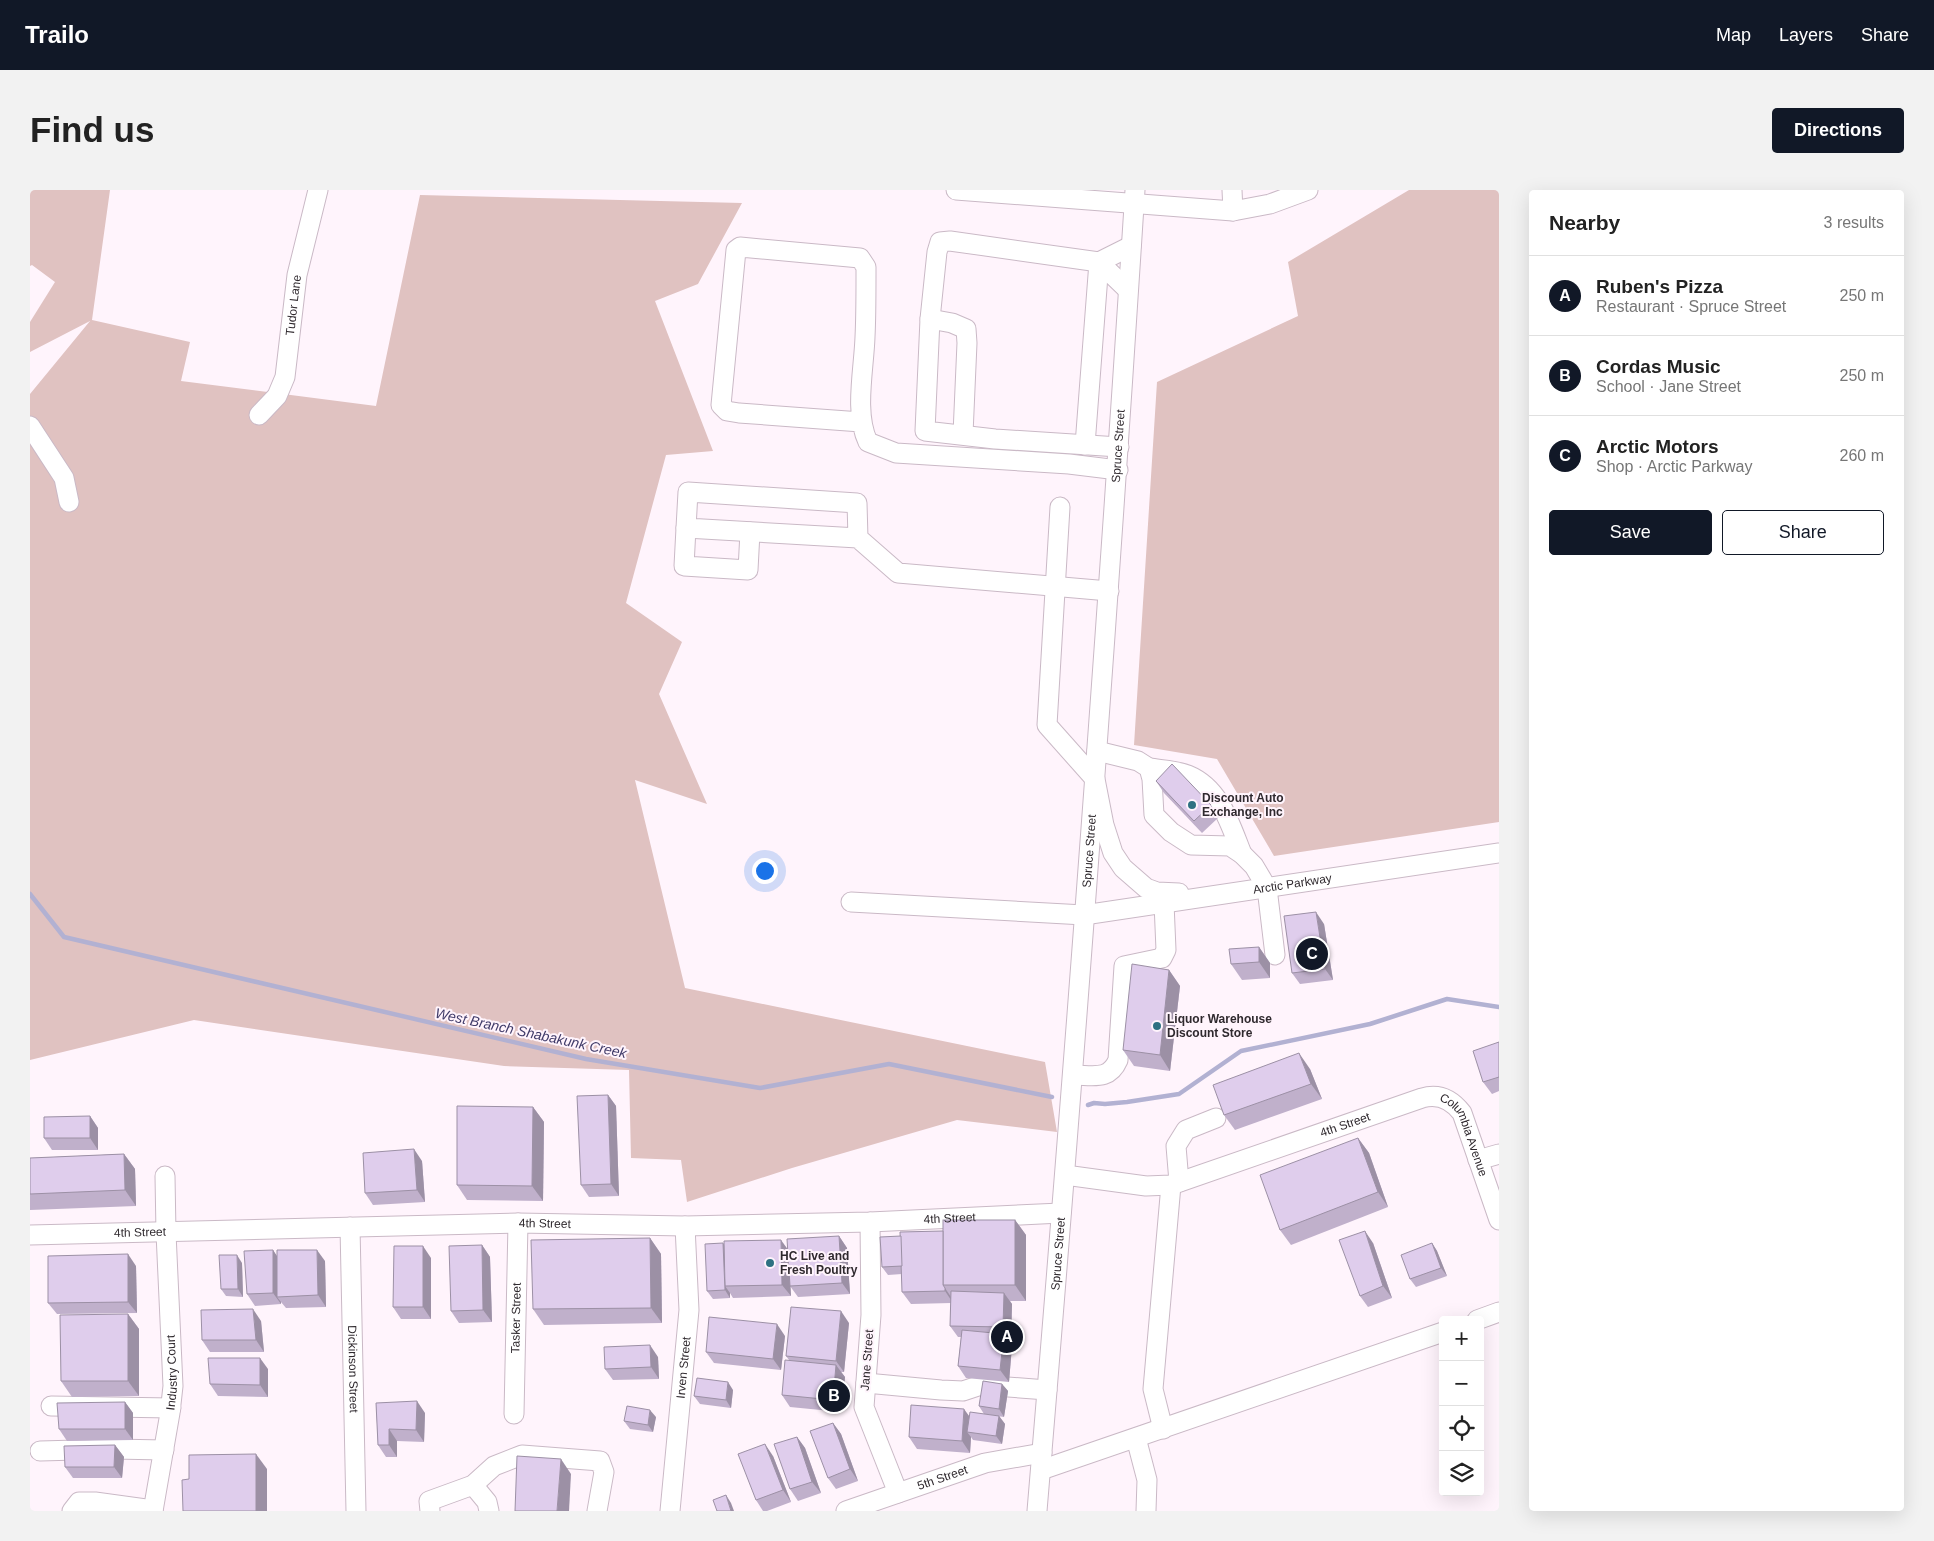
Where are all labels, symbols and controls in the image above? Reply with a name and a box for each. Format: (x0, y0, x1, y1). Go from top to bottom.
text: Trailo (25, 21, 89, 48)
text: Map (1716, 25, 1751, 45)
text: Layers (1779, 25, 1833, 45)
text: Share (1861, 25, 1909, 45)
button: Directions (1772, 108, 1904, 153)
text: Find us (30, 110, 154, 149)
text: Nearby (1549, 211, 1620, 234)
text: 3 results (1824, 214, 1884, 231)
street label: Tudor Lane (283, 274, 304, 336)
text: Ruben's Pizza (1596, 276, 1723, 297)
text: A (1559, 287, 1571, 304)
text: 250 m (1840, 287, 1884, 304)
text: Restaurant · Spruce Street (1596, 298, 1786, 315)
text: Cordas Music (1596, 356, 1721, 377)
text: B (1559, 367, 1571, 384)
text: 250 m (1840, 367, 1884, 384)
text: School · Jane Street (1596, 378, 1741, 395)
street label: Spruce Street (1109, 408, 1128, 483)
text: Arctic Motors (1596, 436, 1718, 457)
text: C (1559, 447, 1571, 464)
text: 260 m (1840, 447, 1884, 464)
text: Shop · Arctic Parkway (1596, 458, 1753, 475)
button: Save (1549, 510, 1712, 555)
button: Share (1722, 510, 1884, 555)
place label: Discount Auto Exchange, Inc (1202, 791, 1284, 819)
marker: Discount Auto Exchange, Inc (1186, 799, 1198, 811)
street label: Spruce Street (1080, 813, 1099, 888)
your location (752, 858, 778, 884)
street label: Arctic Parkway (1252, 871, 1333, 897)
pin: C (1296, 935, 1328, 973)
water label: West Branch Shabakunk Creek (434, 1005, 629, 1061)
place label: Liquor Warehouse Discount Store (1167, 1012, 1272, 1040)
marker: Liquor Warehouse Discount Store (1151, 1020, 1163, 1032)
street label: Columbia Avenue (1438, 1091, 1491, 1179)
street label: 4th Street (1318, 1109, 1373, 1140)
street label: 4th Street (923, 1210, 977, 1226)
street label: 4th Street (519, 1216, 572, 1231)
street label: Spruce Street (1048, 1216, 1068, 1291)
street label: 4th Street (114, 1225, 167, 1240)
place label: HC Live and Fresh Poultry (780, 1249, 858, 1277)
marker: HC Live and Fresh Poultry (764, 1257, 776, 1269)
street label: Tasker Street (508, 1282, 524, 1354)
map controls (1439, 1316, 1484, 1496)
button: + (1439, 1316, 1484, 1361)
pin: A (991, 1318, 1023, 1356)
street label: Dickinson Street (345, 1325, 361, 1414)
street label: Jane Street (858, 1328, 876, 1391)
street label: Industry Court (163, 1334, 180, 1411)
street label: Irven Street (674, 1335, 694, 1399)
button: − (1439, 1361, 1484, 1406)
pin: B (818, 1377, 850, 1415)
button: locate (1439, 1406, 1484, 1451)
button: layers (1439, 1451, 1484, 1496)
street label: 5th Street (915, 1462, 970, 1493)

